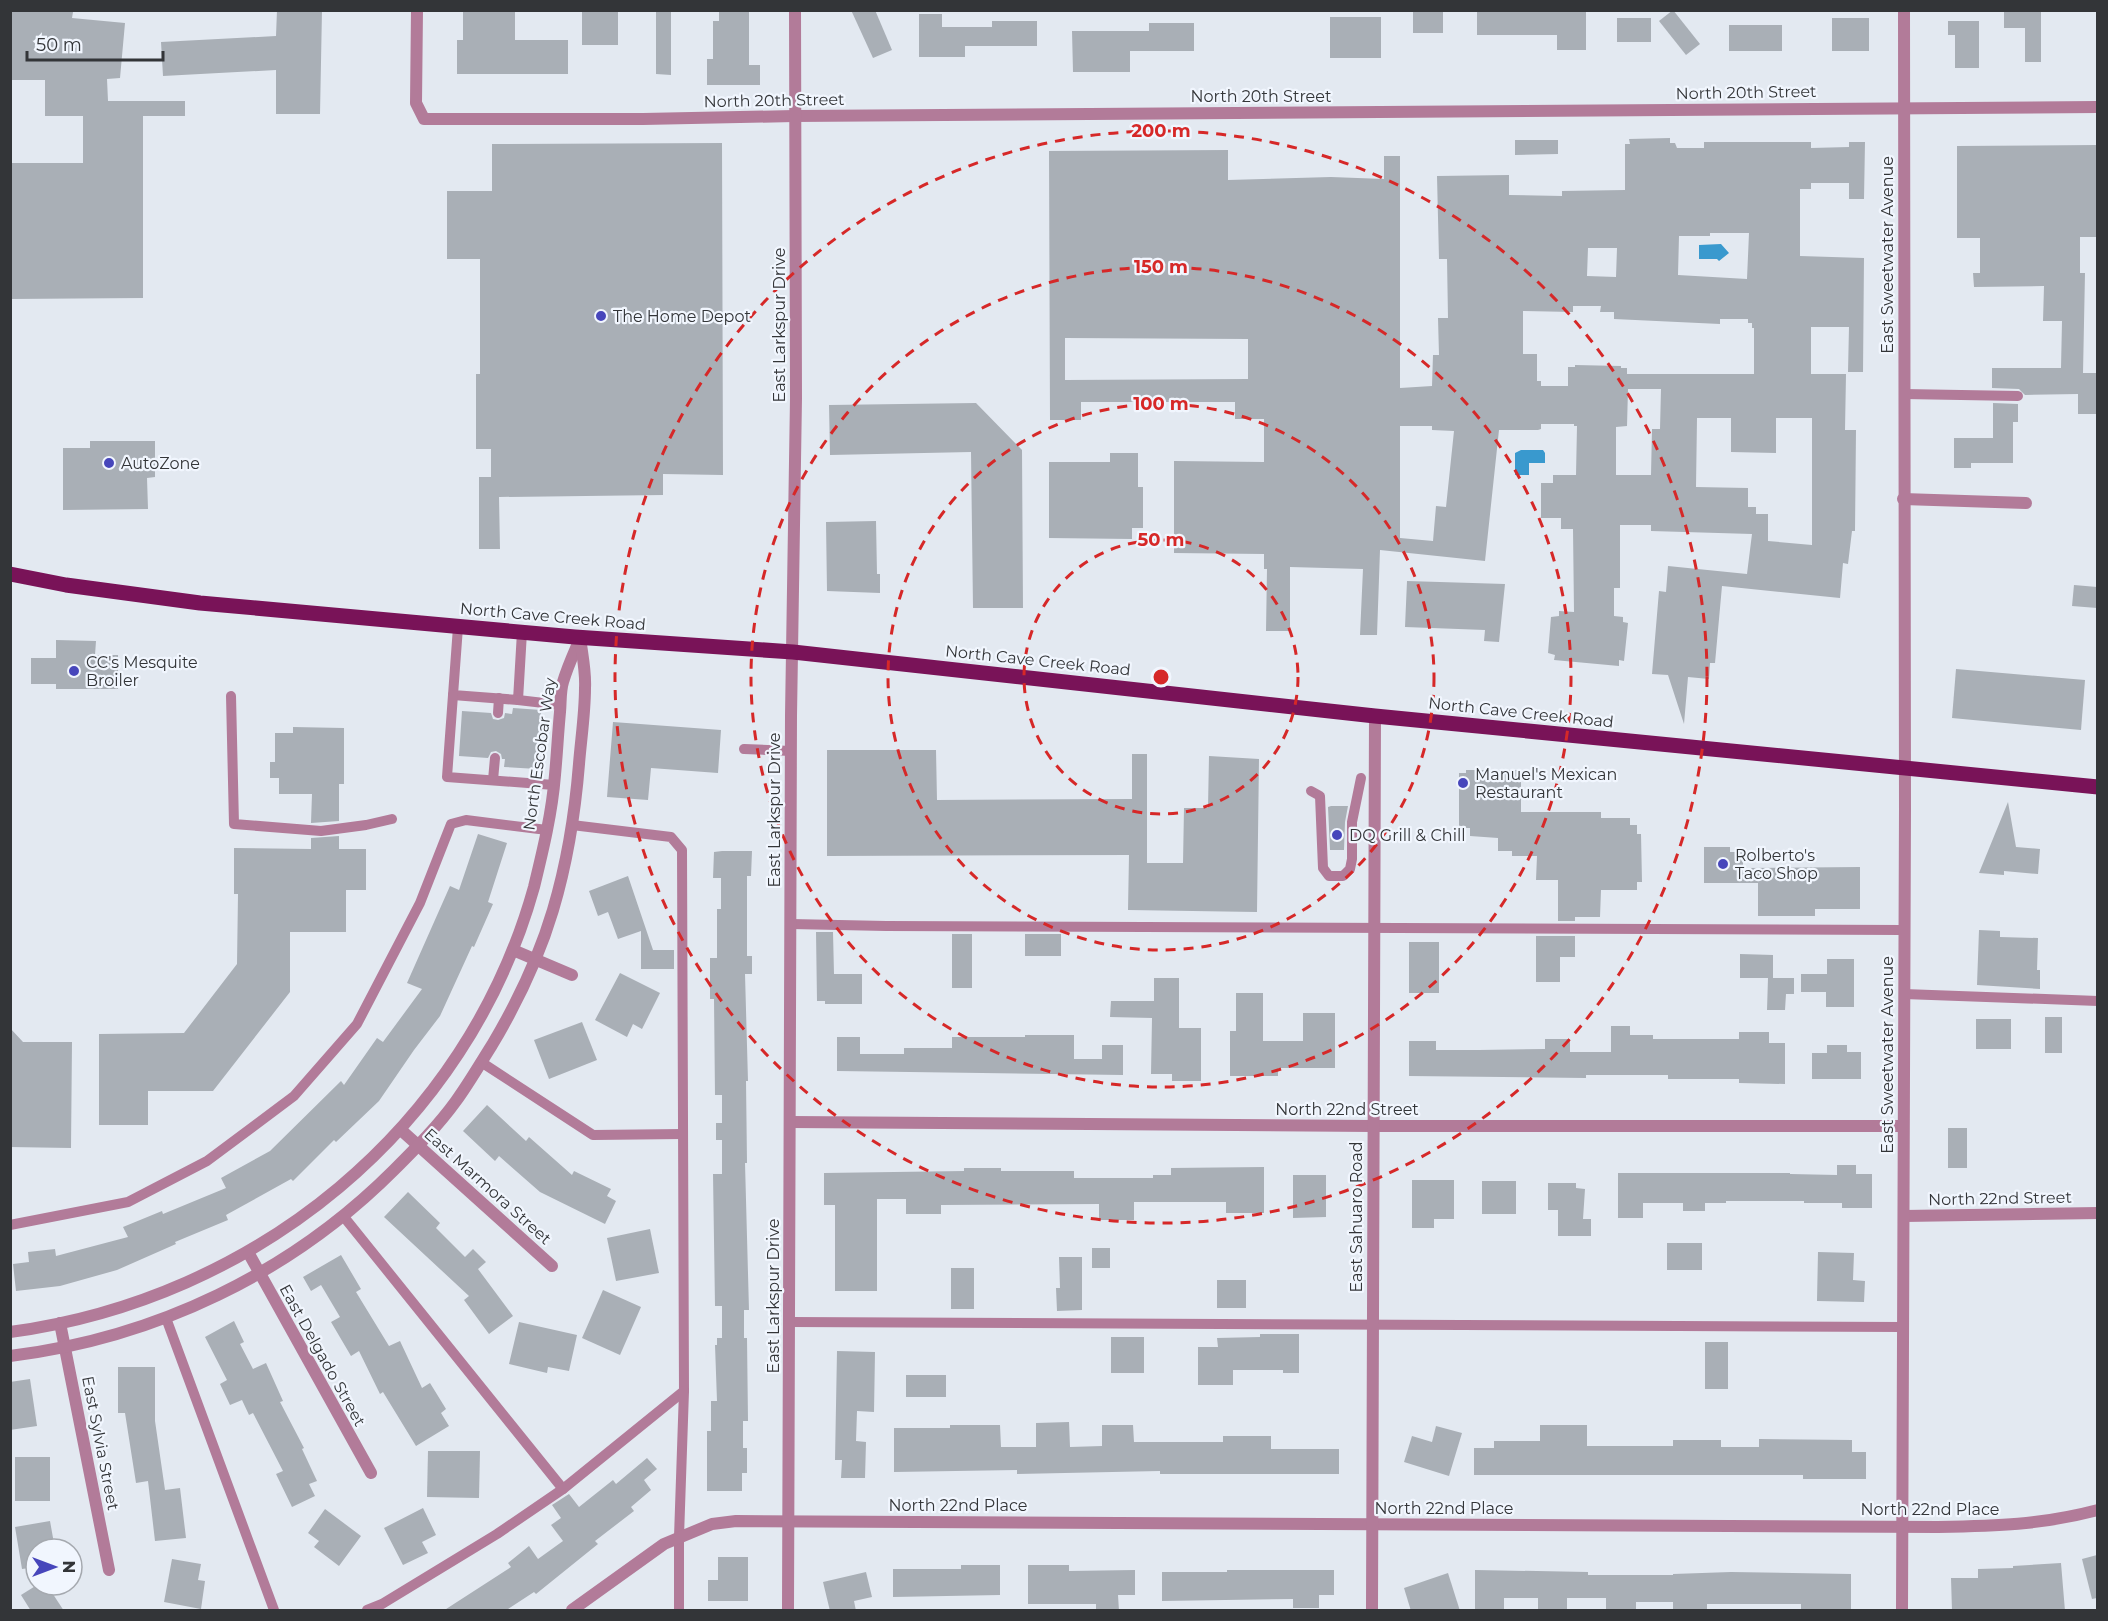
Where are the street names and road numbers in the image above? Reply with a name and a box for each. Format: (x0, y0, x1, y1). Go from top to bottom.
street label: North 20th Street (1675, 82, 1817, 103)
street label: North 20th Street (1191, 87, 1332, 106)
street label: North 20th Street (703, 90, 845, 111)
street label: East Sweetwater Avenue (1878, 156, 1897, 354)
street label: East Larkspur Drive (770, 248, 789, 402)
street label: North Cave Creek Road (459, 599, 647, 634)
street label: North Cave Creek Road (944, 641, 1132, 680)
street label: North Escobar Way (519, 676, 560, 832)
street label: North Cave Creek Road (1427, 693, 1615, 732)
street label: East Larkspur Drive (765, 733, 784, 887)
street label: East Sweetwater Avenue (1878, 956, 1897, 1154)
street label: North 22nd Street (1275, 1100, 1419, 1119)
street label: East Marmora Street (420, 1124, 555, 1249)
street label: East Sahuaro Road (1347, 1141, 1366, 1293)
street label: North 22nd Street (1928, 1188, 2072, 1209)
street label: East Larkspur Drive (764, 1219, 783, 1373)
street label: East Delgado Street (276, 1281, 370, 1430)
street label: East Sylvia Street (78, 1374, 123, 1512)
street label: North 22nd Place (889, 1496, 1028, 1515)
street label: North 22nd Place (1375, 1499, 1514, 1518)
street label: North 22nd Place (1861, 1500, 2000, 1519)

